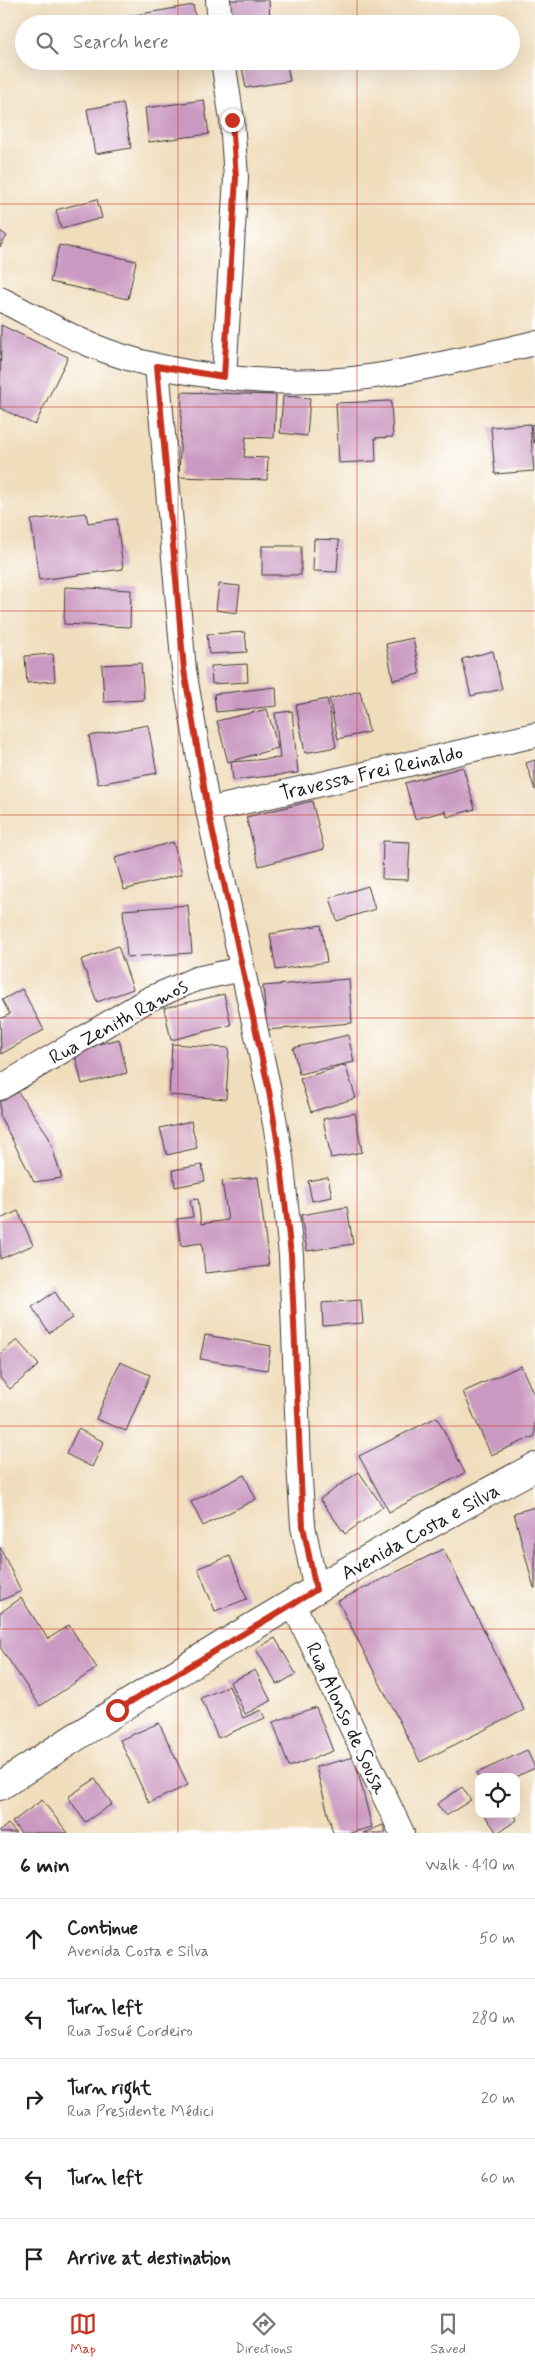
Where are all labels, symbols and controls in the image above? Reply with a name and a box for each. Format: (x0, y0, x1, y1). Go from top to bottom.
search box (15, 15, 520, 70)
icon: search (33, 29, 61, 57)
text: Search here (73, 30, 169, 55)
route end (221, 109, 244, 132)
street label: Travessa Frei Reinaldo (277, 739, 466, 808)
street label: Rua Zenith Ramos (45, 973, 193, 1072)
street label: Avenida Costa e Silva (337, 1477, 505, 1587)
street label: Rua Alonso de Sousa (299, 1638, 393, 1800)
route start (106, 1699, 129, 1722)
map controls (475, 1773, 520, 1818)
button: locate (475, 1773, 520, 1818)
text: 6 min (20, 1852, 70, 1880)
text: Walk · 410 m (425, 1855, 515, 1876)
text: Continue (67, 1916, 138, 1941)
icon: ahead (20, 1925, 48, 1953)
text: 50 m (479, 1928, 515, 1949)
text: Avenida Costa e Silva (67, 1941, 209, 1962)
text: Turn left (67, 1996, 143, 2021)
icon: left (20, 2005, 48, 2033)
text: 280 m (472, 2008, 515, 2029)
text: Rua Josué Cordeiro (67, 2021, 193, 2042)
text: Turn right (67, 2076, 151, 2101)
icon: right (20, 2085, 48, 2113)
text: 20 m (481, 2088, 515, 2109)
text: Rua Presidente Médici (67, 2101, 214, 2122)
icon: left (20, 2165, 48, 2193)
text: Turn left (67, 2166, 143, 2191)
text: 60 m (481, 2168, 515, 2189)
icon: arrive (20, 2245, 48, 2273)
text: Arrive at destination (67, 2246, 231, 2271)
tab: Map (69, 2310, 97, 2358)
tab: Directions (235, 2310, 293, 2358)
tab: Saved (431, 2310, 466, 2358)

